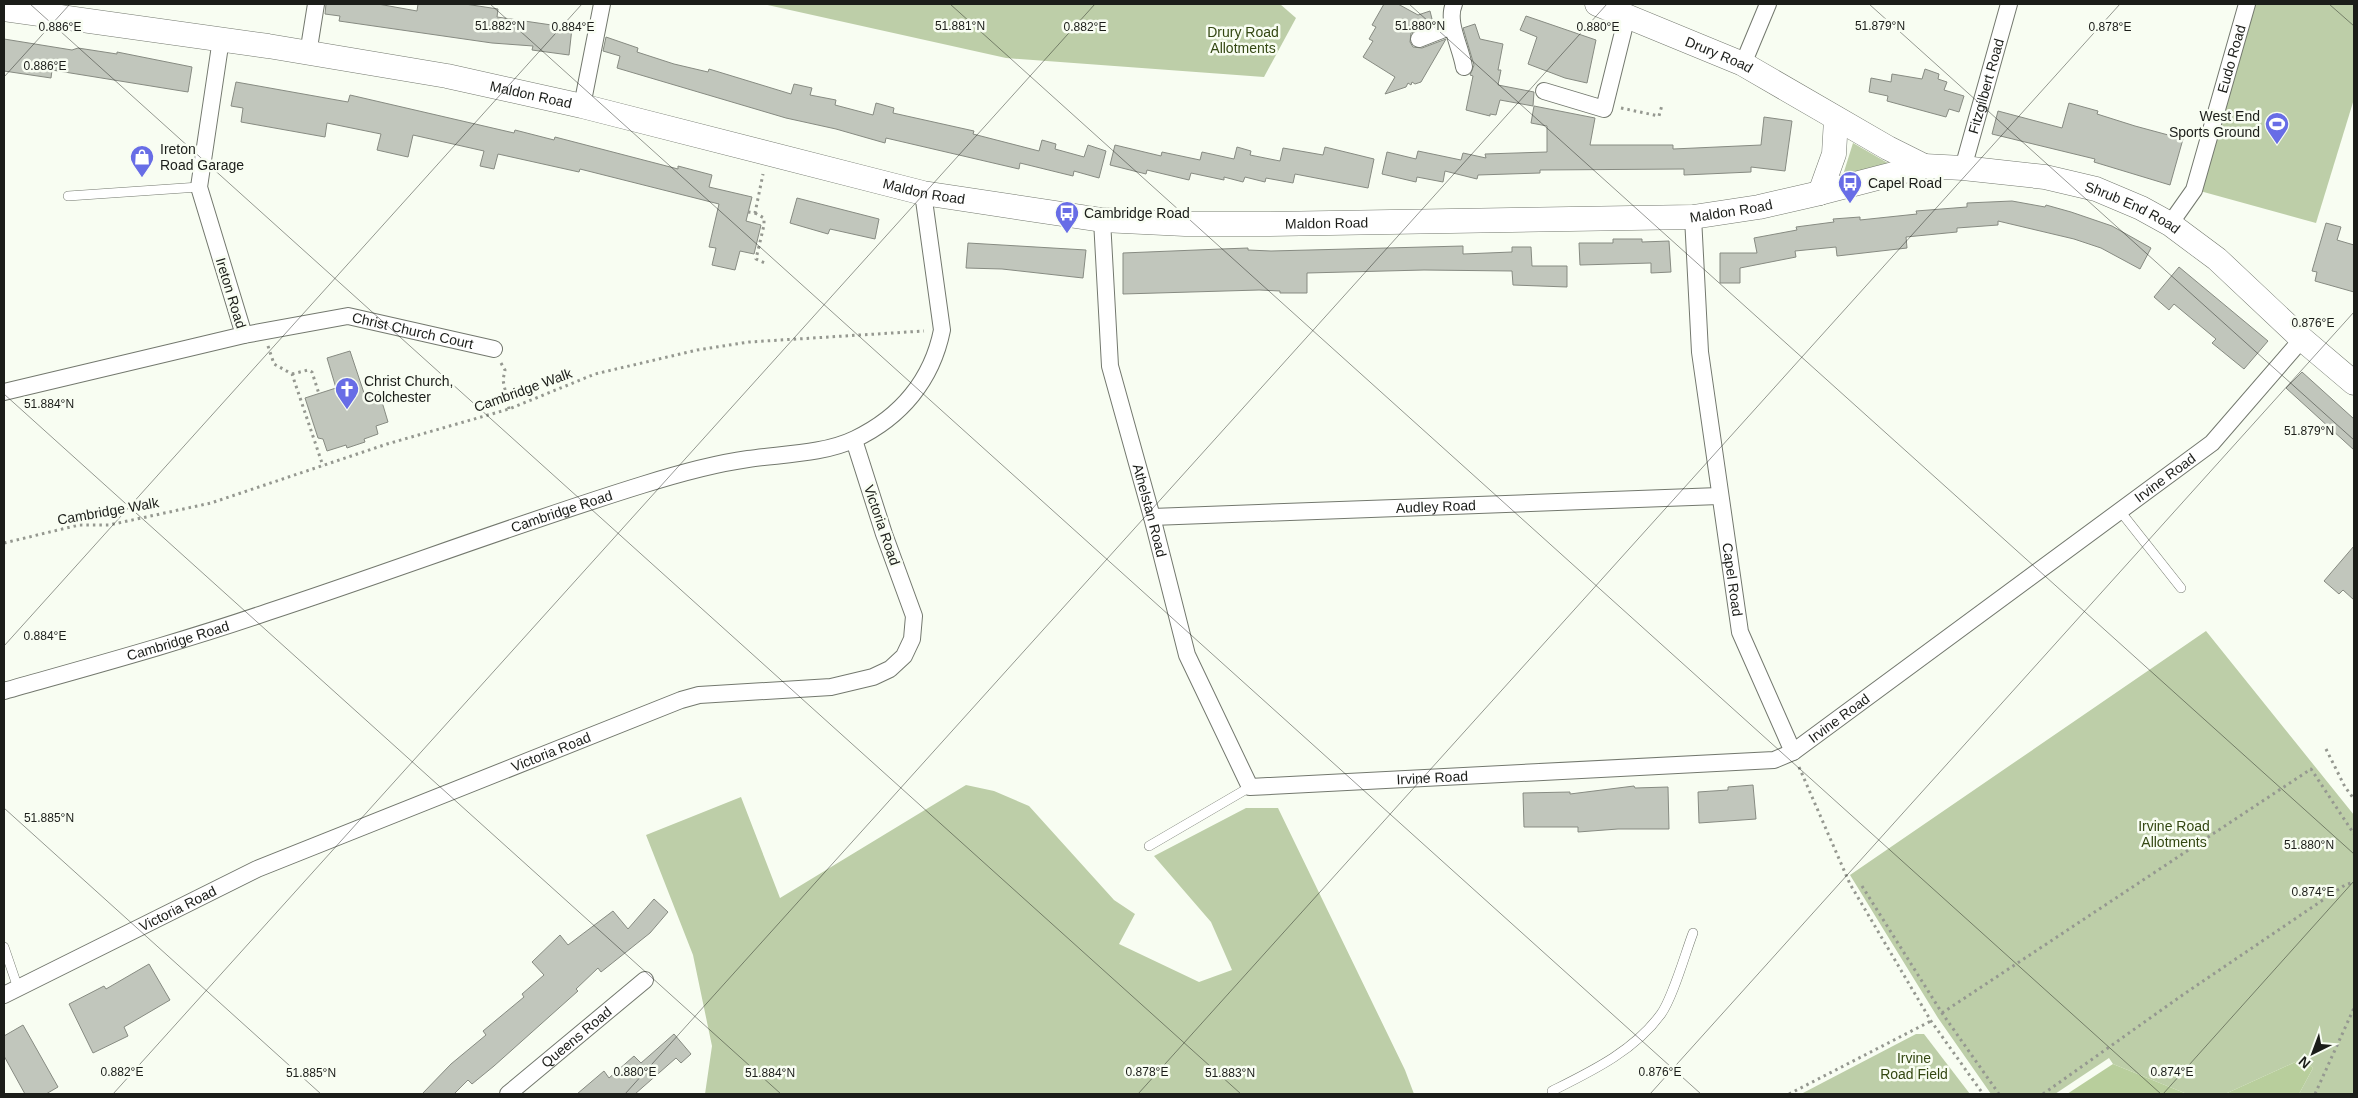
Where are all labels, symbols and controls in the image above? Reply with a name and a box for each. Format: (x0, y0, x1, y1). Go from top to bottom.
text: 51.882°N (475, 19, 525, 33)
text: 51.881°N (935, 19, 985, 33)
text: 51.880°N (1395, 19, 1445, 33)
text: 51.879°N (1855, 19, 1905, 33)
text: 0.886°E (39, 20, 81, 34)
text: 0.884°E (552, 20, 594, 34)
text: 0.882°E (1064, 20, 1106, 34)
text: 0.880°E (1577, 20, 1619, 34)
text: 0.878°E (2089, 20, 2131, 34)
street label: Eudo Road (2214, 23, 2249, 95)
park label: Drury Road Allotments (1207, 24, 1279, 56)
street label: Drury Road (1683, 33, 1756, 76)
street label: Fitzgilbert Road (1965, 37, 2007, 136)
text: 0.886°E (24, 59, 66, 73)
street label: Maldon Road (488, 78, 573, 111)
place label: West End Sports Ground (2169, 108, 2260, 140)
sports icon: West End Sports Ground (2264, 111, 2290, 145)
place label: Ireton Road Garage (160, 141, 244, 173)
shop icon: Ireton Road Garage (129, 144, 155, 178)
bus stop icon: Capel Road (1837, 170, 1863, 204)
street label: Maldon Road (881, 175, 966, 207)
place label: Capel Road (1868, 175, 1942, 191)
street label: Shrub End Road (2083, 179, 2183, 237)
street label: Maldon Road (1689, 196, 1774, 225)
bus stop icon: Cambridge Road (1054, 200, 1080, 234)
place label: Cambridge Road (1084, 205, 1190, 221)
street label: Maldon Road (1285, 214, 1368, 232)
street label: Ireton Road (213, 256, 249, 330)
street label: Christ Church Court (350, 309, 475, 352)
text: 0.876°E (2292, 316, 2334, 330)
street label: Cambridge Walk (472, 365, 575, 415)
place label: Christ Church, Colchester (364, 373, 453, 405)
church icon: Christ Church, Colchester (334, 376, 360, 410)
text: 51.884°N (24, 397, 74, 411)
text: 51.879°N (2284, 424, 2334, 438)
street label: Irvine Road (2131, 450, 2199, 505)
street label: Athelstan Road (1130, 462, 1170, 559)
street label: Victoria Road (861, 483, 903, 567)
street label: Cambridge Road (509, 487, 614, 536)
street label: Cambridge Walk (56, 494, 161, 528)
street label: Audley Road (1395, 497, 1476, 516)
street label: Capel Road (1719, 542, 1746, 617)
street label: Cambridge Road (125, 618, 231, 664)
text: 0.884°E (24, 629, 66, 643)
street label: Irvine Road (1805, 690, 1873, 746)
street label: Victoria Road (509, 729, 593, 775)
street label: Irvine Road (1396, 768, 1468, 787)
text: 51.885°N (24, 811, 74, 825)
park label: Irvine Road Allotments (2138, 818, 2210, 850)
text: 51.880°N (2284, 838, 2334, 852)
street label: Victoria Road (137, 883, 219, 934)
text: 0.874°E (2292, 885, 2334, 899)
street label: Queens Road (538, 1003, 615, 1071)
north arrow (2288, 1028, 2338, 1078)
park label: Irvine Road Field (1880, 1050, 1948, 1082)
text: N (2295, 1053, 2313, 1072)
text: 0.882°E (101, 1065, 143, 1079)
text: 0.880°E (614, 1065, 656, 1079)
text: 0.878°E (1126, 1065, 1168, 1079)
text: 0.876°E (1639, 1065, 1681, 1079)
text: 0.874°E (2151, 1065, 2193, 1079)
text: 51.885°N (286, 1066, 336, 1080)
text: 51.884°N (745, 1066, 795, 1080)
text: 51.883°N (1205, 1066, 1255, 1080)

